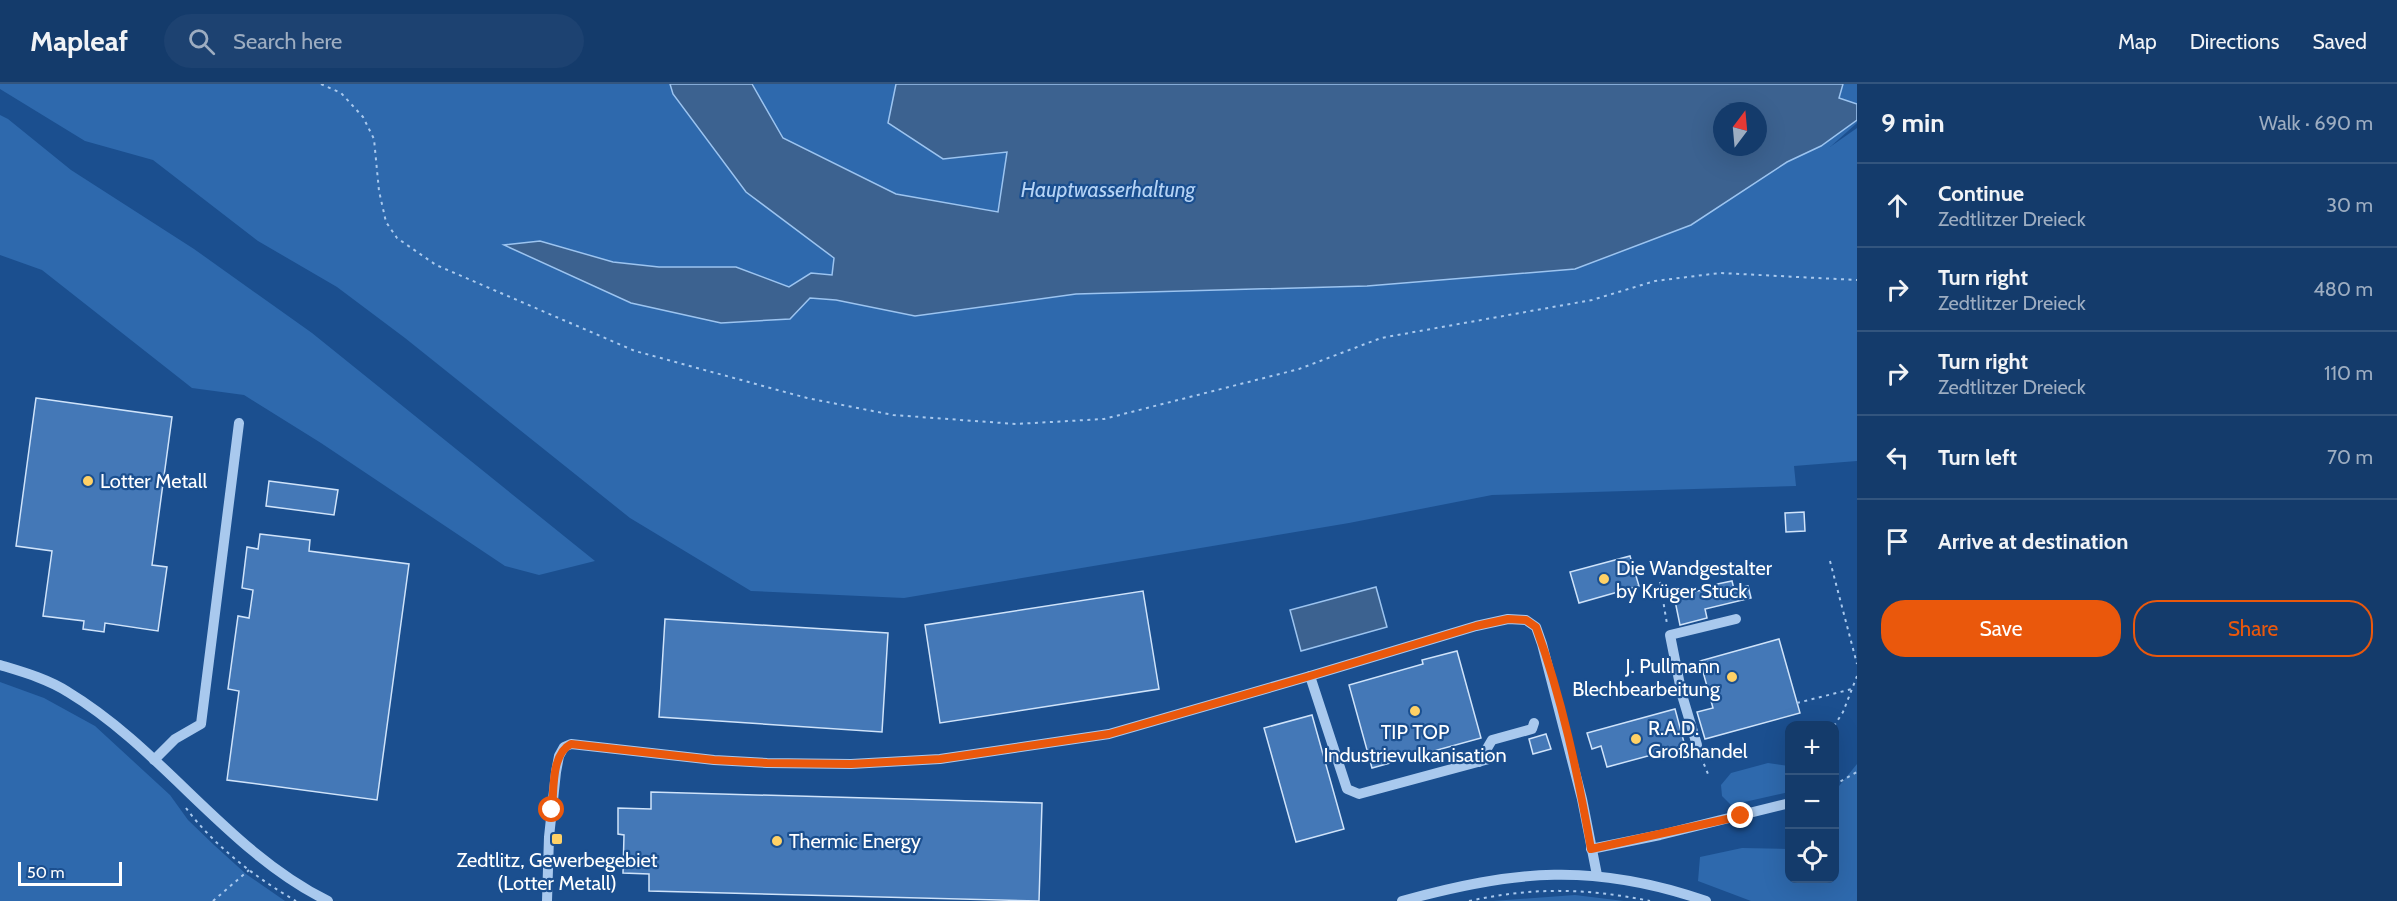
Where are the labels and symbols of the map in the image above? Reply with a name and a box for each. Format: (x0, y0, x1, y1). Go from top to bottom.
north arrow (1713, 102, 1767, 156)
water label: Hauptwasserhaltung (1021, 177, 1197, 202)
place label: Lotter Metall (100, 469, 207, 493)
marker: Lotter Metall (81, 474, 95, 488)
place label: Die Wandgestalter by Krüger Stuck (1616, 556, 1773, 603)
marker: Die Wandgestalter by Krüger Stuck (1597, 572, 1611, 586)
place label: J. Pullmann Blechbearbeitung (1572, 654, 1721, 701)
marker: J. Pullmann Blechbearbeitung (1725, 670, 1739, 684)
marker: TIP TOP Industrievulkanisation (1408, 704, 1422, 718)
place label: R.A.D. Großhandel (1648, 716, 1748, 763)
place label: TIP TOP Industrievulkanisation (1323, 720, 1507, 767)
marker: R.A.D. Großhandel (1629, 732, 1643, 746)
route start (538, 796, 564, 822)
route end (1727, 802, 1753, 828)
place label: Thermic Energy (789, 829, 921, 853)
marker: Zedtlitz, Gewerbegebiet (Lotter Metall) (550, 832, 564, 846)
marker: Thermic Energy (770, 834, 784, 848)
place label: Zedtlitz, Gewerbegebiet (Lotter Metall) (457, 848, 658, 895)
scale bar (18, 859, 122, 886)

